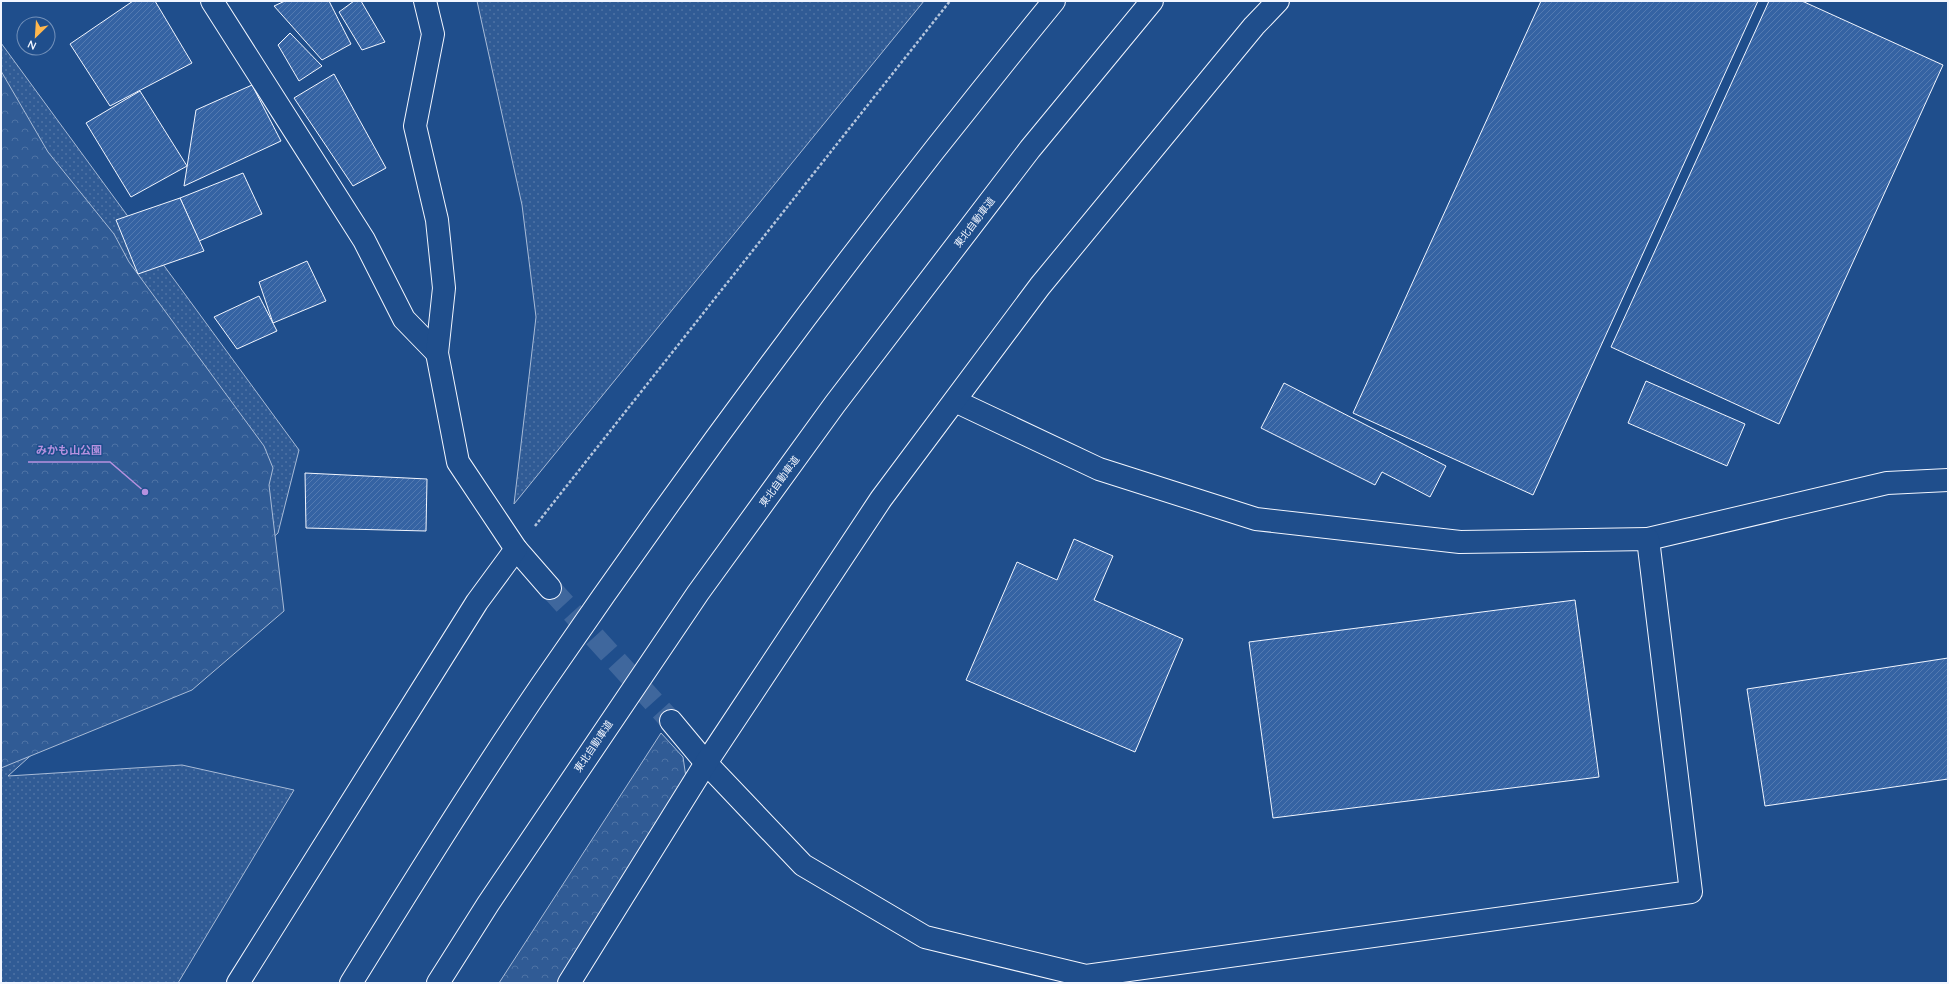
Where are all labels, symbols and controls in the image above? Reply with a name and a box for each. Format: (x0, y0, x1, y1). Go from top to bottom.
north arrow (16, 16, 56, 56)
text: N (25, 37, 38, 53)
street label: 東北自動車道 (951, 194, 998, 250)
callout: みかも山公園 (28, 439, 110, 462)
text: みかも山公園 (36, 443, 102, 457)
street label: 東北自動車道 (757, 453, 802, 509)
street label: 東北自動車道 (571, 718, 616, 775)

